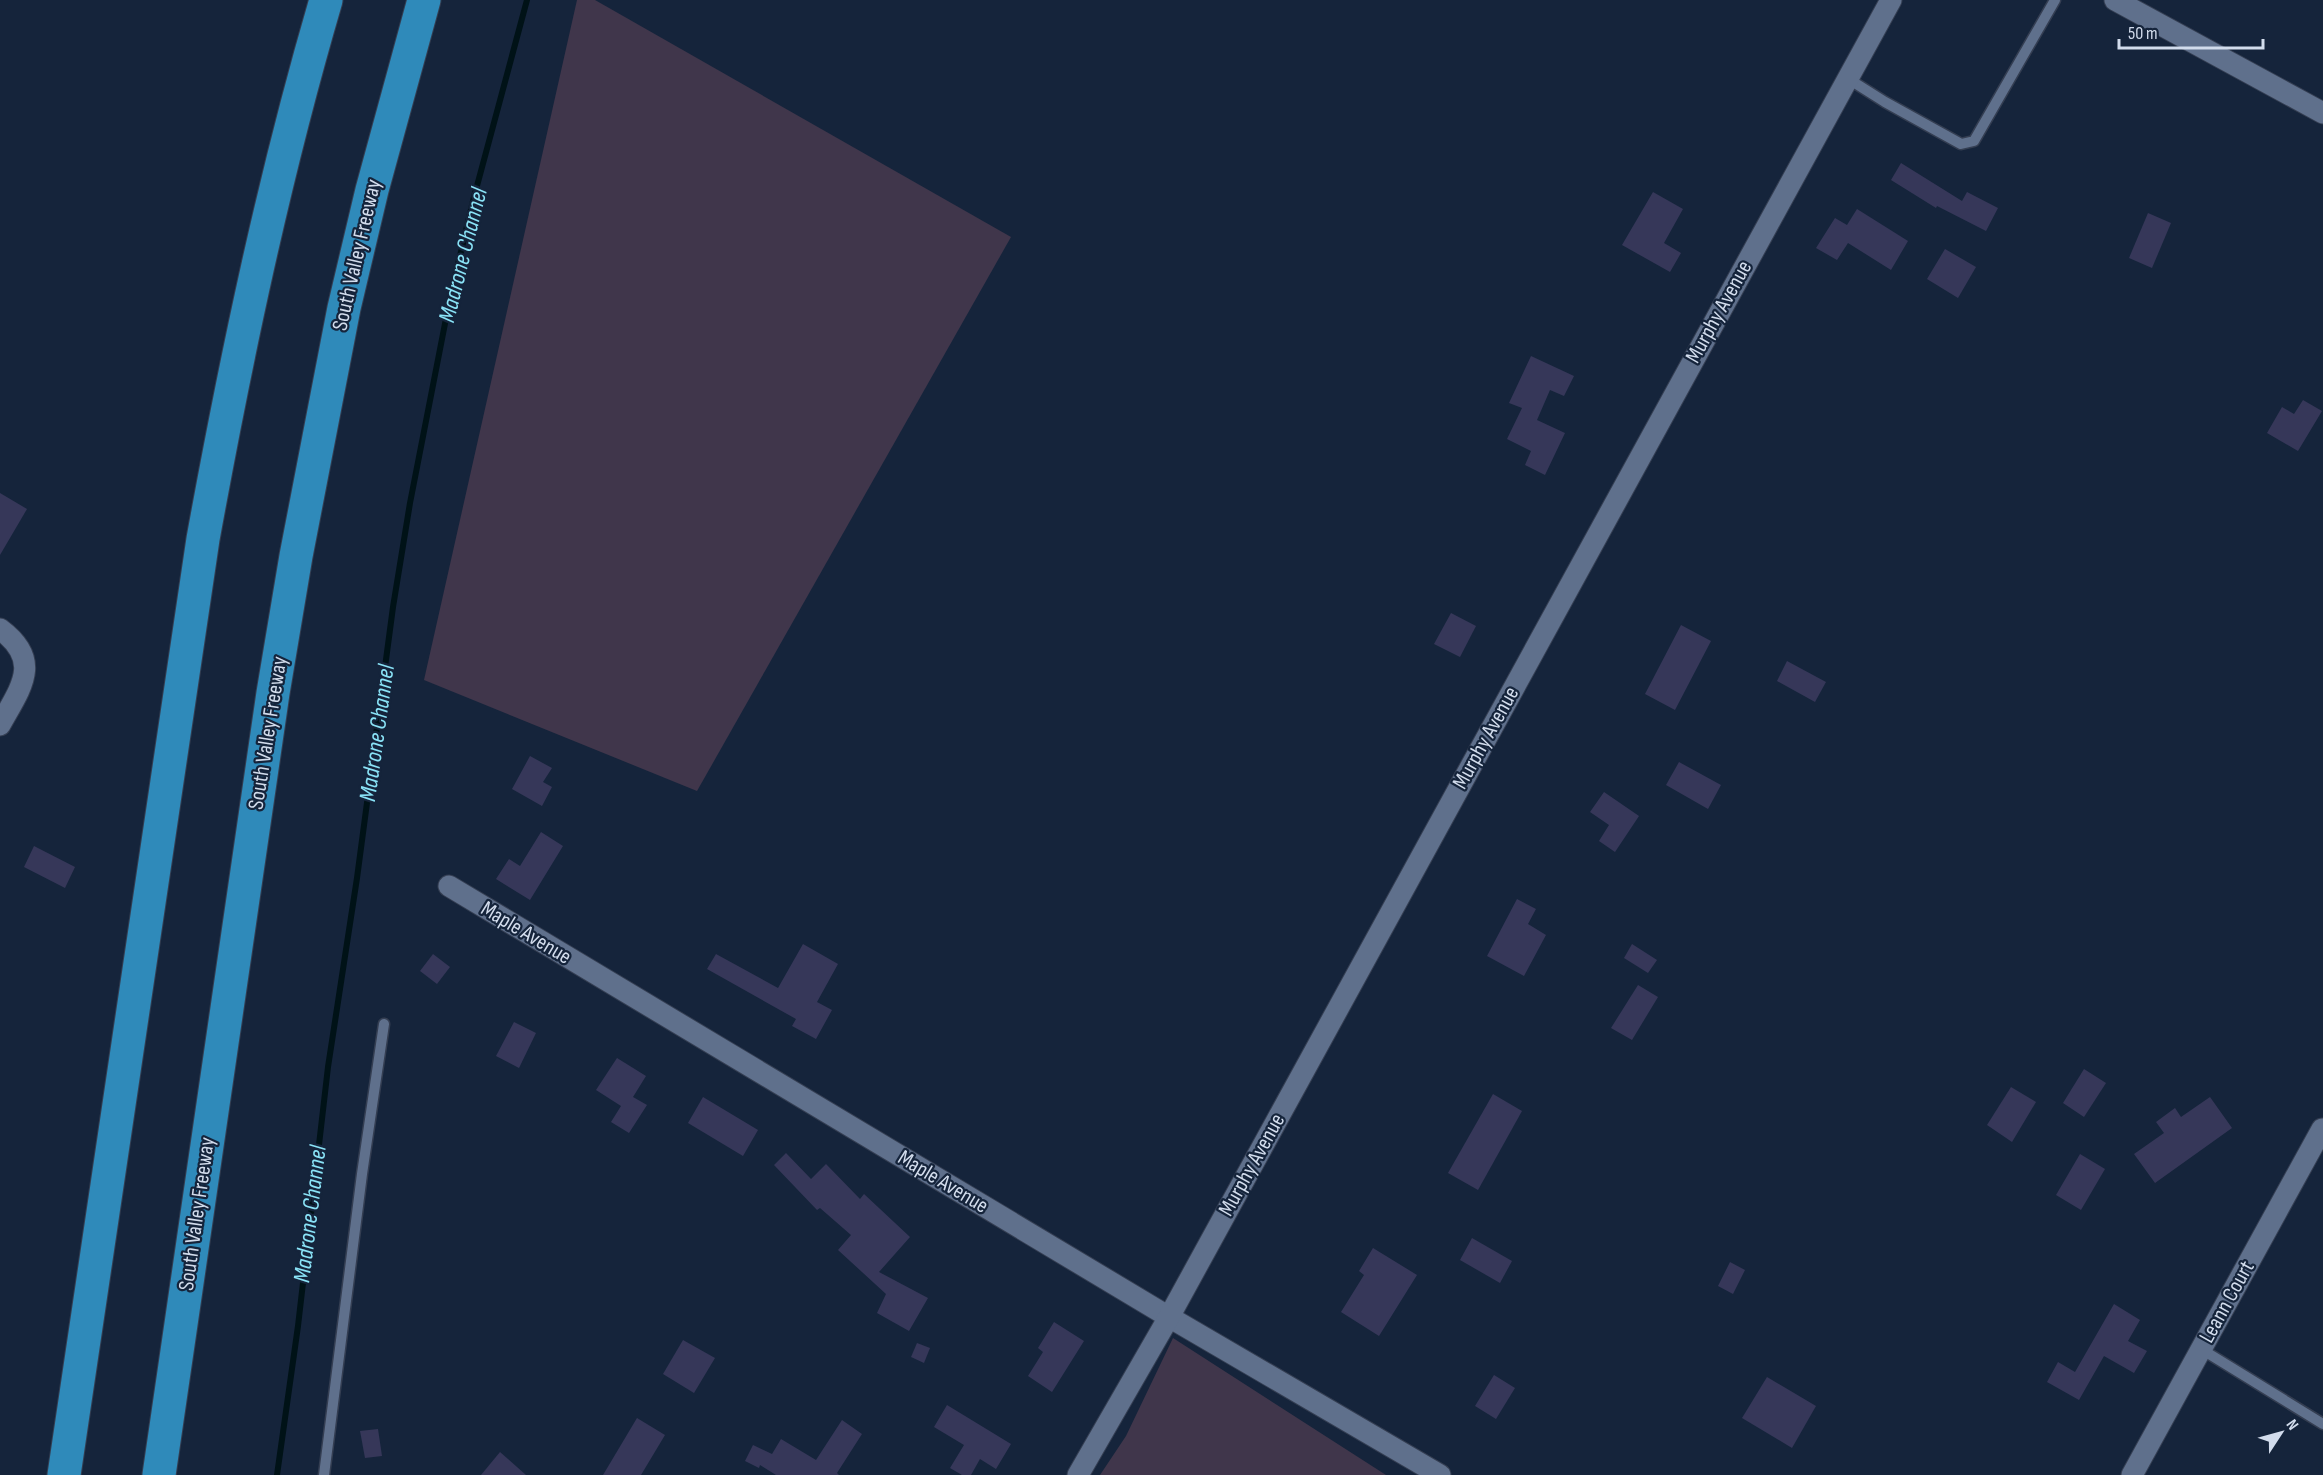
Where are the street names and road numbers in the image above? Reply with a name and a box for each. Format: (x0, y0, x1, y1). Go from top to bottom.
street label: South Valley Freeway (326, 176, 388, 333)
street label: Murphy Avenue (1680, 256, 1758, 368)
street label: South Valley Freeway (243, 654, 294, 812)
street label: Murphy Avenue (1447, 682, 1525, 794)
street label: Maple Avenue (476, 895, 576, 971)
street label: Murphy Avenue (1213, 1109, 1291, 1221)
street label: South Valley Freeway (173, 1135, 221, 1292)
street label: Maple Avenue (893, 1144, 993, 1220)
street label: Leann Court (2193, 1256, 2261, 1348)

